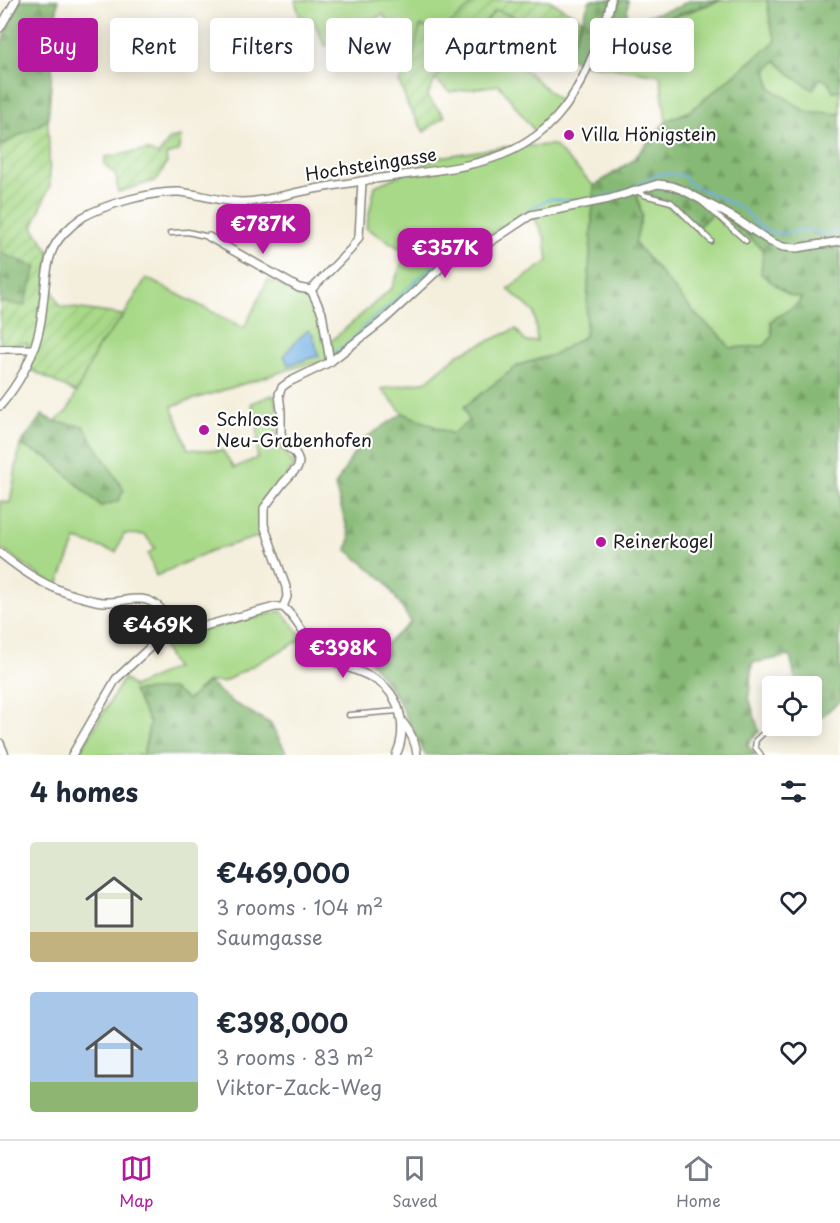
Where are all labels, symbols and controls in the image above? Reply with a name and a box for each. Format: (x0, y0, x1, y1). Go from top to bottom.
chip: Buy (18, 18, 98, 72)
chip: Rent (110, 18, 198, 72)
chip: Filters (210, 18, 314, 72)
chip: New (326, 18, 412, 72)
chip: Apartment (424, 18, 578, 72)
chip: House (590, 18, 694, 72)
place label: Villa Hönigstein (581, 120, 717, 147)
marker: Villa Hönigstein (562, 128, 576, 142)
street label: Hochsteingasse (303, 140, 438, 187)
pin: €787K (221, 204, 305, 255)
text: €787K (230, 208, 296, 238)
pin: €357K (403, 228, 487, 279)
text: €357K (411, 232, 479, 262)
place label: Schloss Neu-Grabenhofen (216, 405, 372, 453)
marker: Schloss Neu-Grabenhofen (197, 423, 211, 437)
place label: Reinerkogel (613, 527, 713, 554)
marker: Reinerkogel (594, 535, 608, 549)
pin: €469K (116, 605, 200, 656)
text: €469K (123, 609, 193, 639)
pin: €398K (301, 628, 385, 679)
text: €398K (309, 632, 377, 662)
map controls (762, 676, 822, 736)
button: locate (762, 676, 822, 736)
text: 4 homes (30, 772, 138, 811)
icon: filters (777, 775, 810, 808)
text: €469,000 (216, 853, 350, 892)
icon: home (78, 866, 150, 938)
icon: heart (777, 886, 810, 919)
text: 3 rooms · 104 m² (216, 892, 383, 922)
text: Saumgasse (216, 922, 323, 952)
text: €398,000 (216, 1003, 348, 1042)
icon: home (78, 1016, 150, 1088)
icon: heart (777, 1036, 810, 1069)
text: 3 rooms · 83 m² (216, 1042, 374, 1072)
text: Viktor-Zack-Weg (216, 1072, 382, 1102)
tab: Map (119, 1152, 154, 1212)
tab: Saved (392, 1152, 438, 1212)
tab: Home (676, 1152, 721, 1212)

